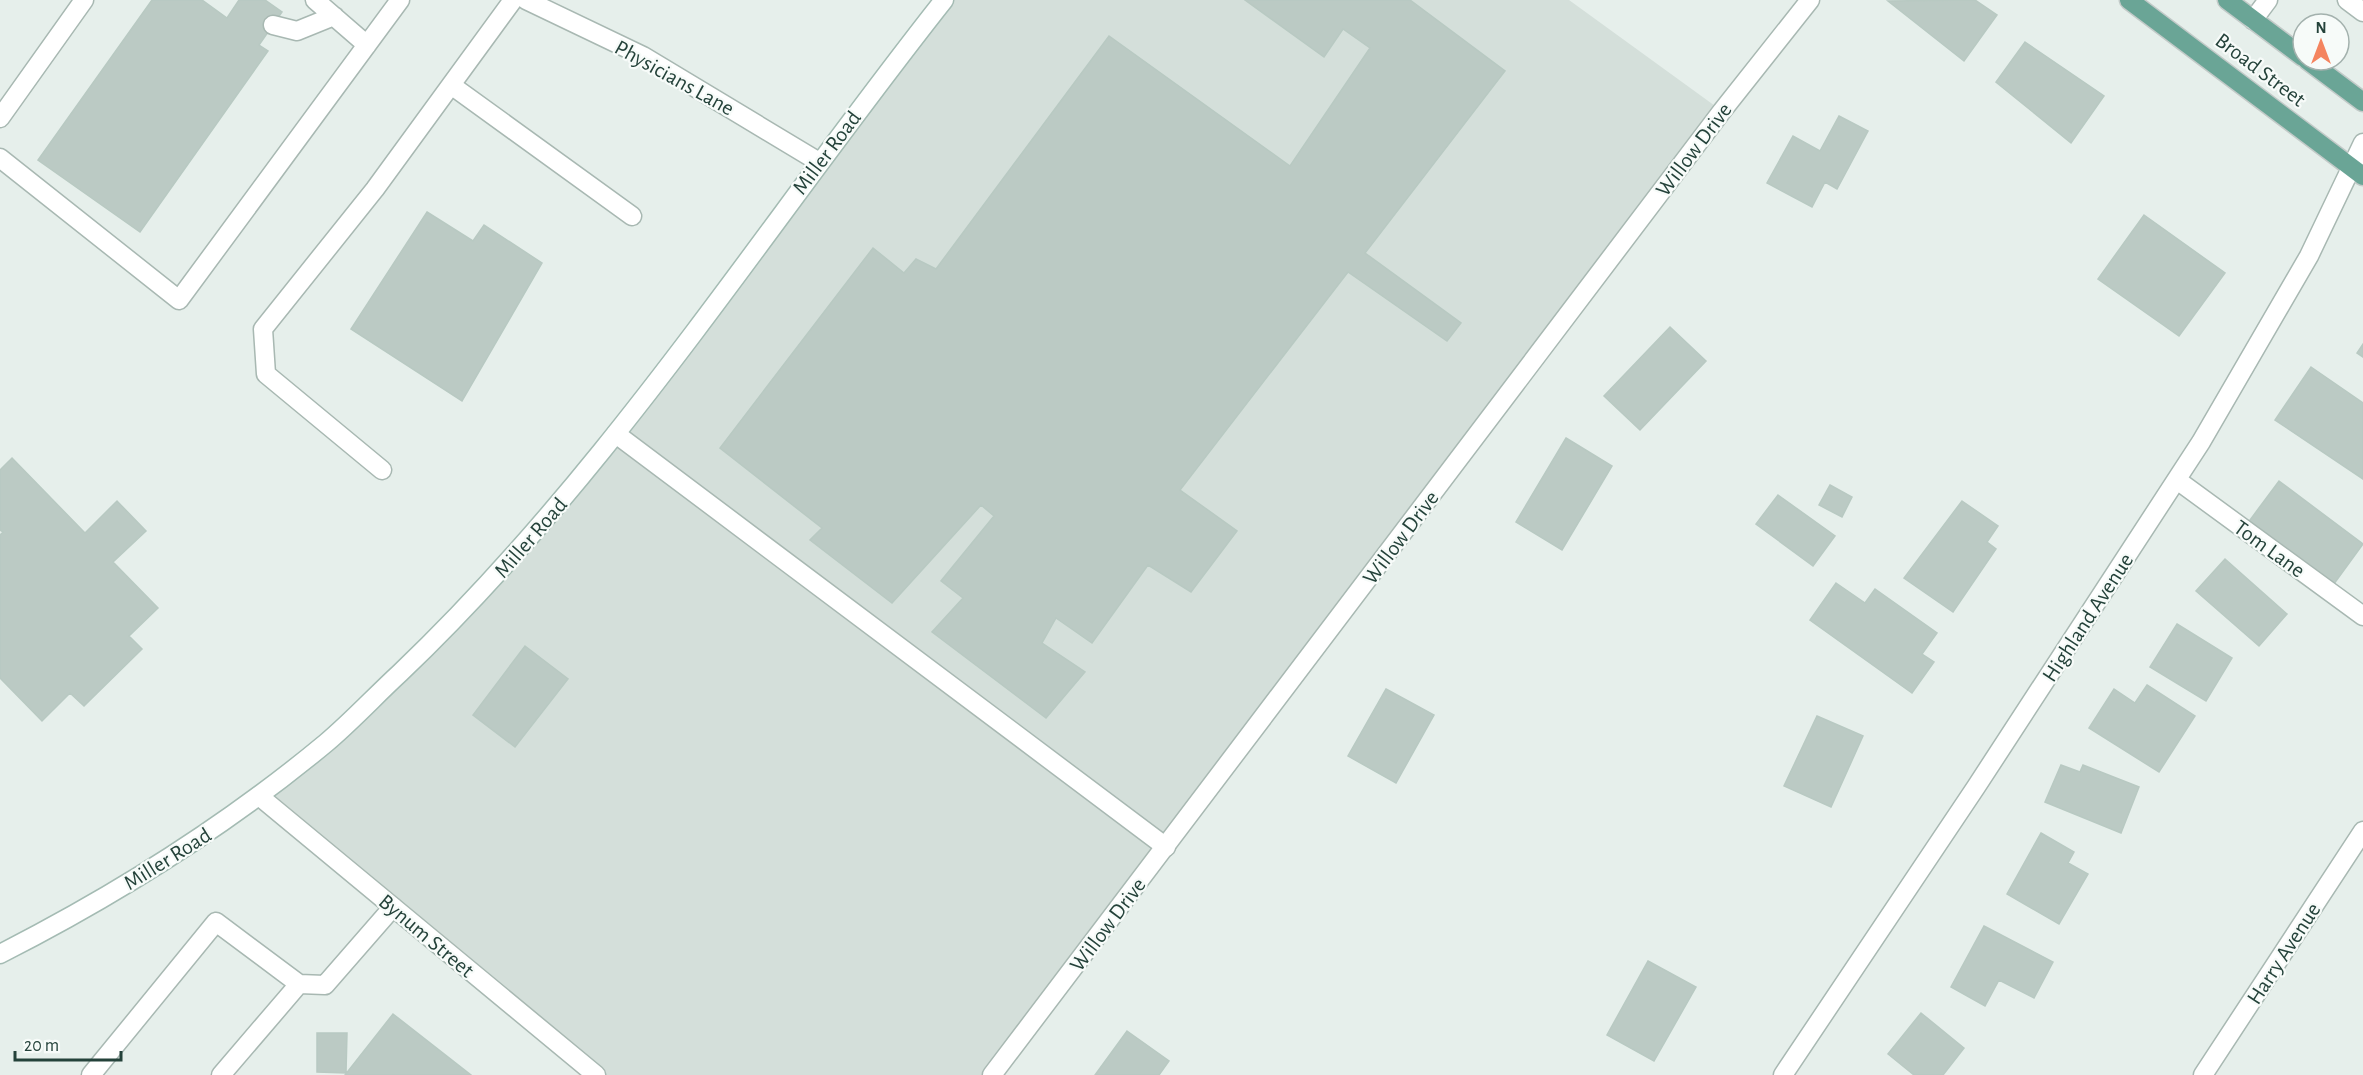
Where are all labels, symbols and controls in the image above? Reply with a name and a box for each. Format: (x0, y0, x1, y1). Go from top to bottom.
north arrow (2291, 12, 2351, 72)
text: N (2315, 20, 2327, 36)
street label: Broad Street (2211, 29, 2310, 111)
street label: Physicians Lane (611, 36, 738, 120)
street label: Willow Drive (1652, 99, 1736, 200)
street label: Miller Road (788, 107, 865, 198)
street label: Willow Drive (1359, 487, 1443, 588)
street label: Miller Road (490, 493, 571, 582)
street label: Tom Lane (2230, 516, 2309, 582)
street label: Highland Avenue (2038, 549, 2137, 686)
street label: Miller Road (120, 824, 215, 894)
street label: Willow Drive (1066, 874, 1150, 975)
street label: Bynum Street (375, 890, 478, 982)
street label: Harry Avenue (2243, 899, 2325, 1008)
scale bar (15, 1024, 122, 1062)
text: 20 m (24, 1037, 59, 1055)

